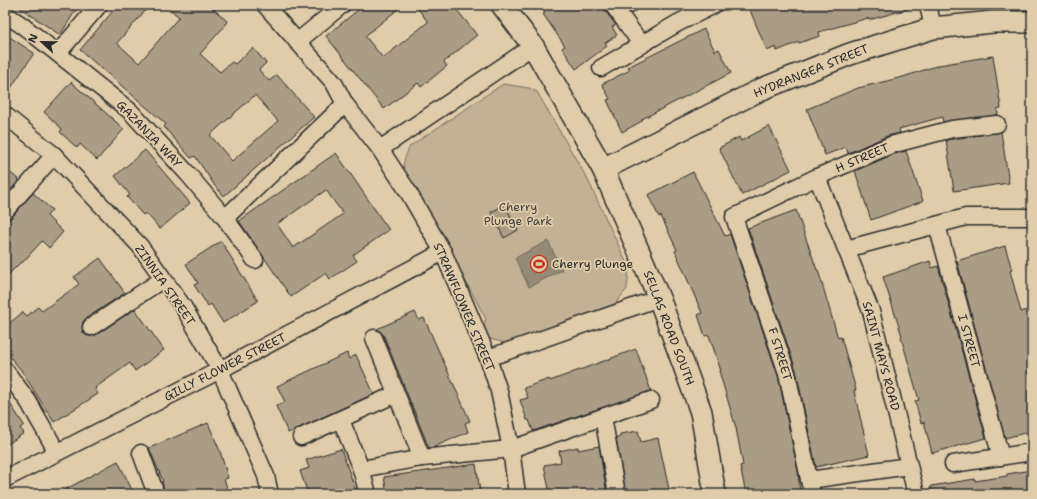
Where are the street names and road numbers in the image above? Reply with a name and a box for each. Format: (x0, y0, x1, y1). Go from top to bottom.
street label: HYDRANGEA STREET (751, 40, 871, 101)
street label: GAZANIA WAY (113, 97, 186, 172)
street label: H STREET (833, 139, 892, 176)
street label: STRAWFLOWER STREET (430, 240, 499, 374)
street label: ZINNIA STREET (131, 241, 199, 329)
street label: SELLAS ROAD SOUTH (640, 268, 698, 388)
street label: SAINT MAYS ROAD (859, 300, 903, 412)
street label: I STREET (954, 313, 984, 370)
street label: F STREET (764, 325, 796, 383)
street label: GILLY FLOWER STREET (161, 329, 289, 405)

